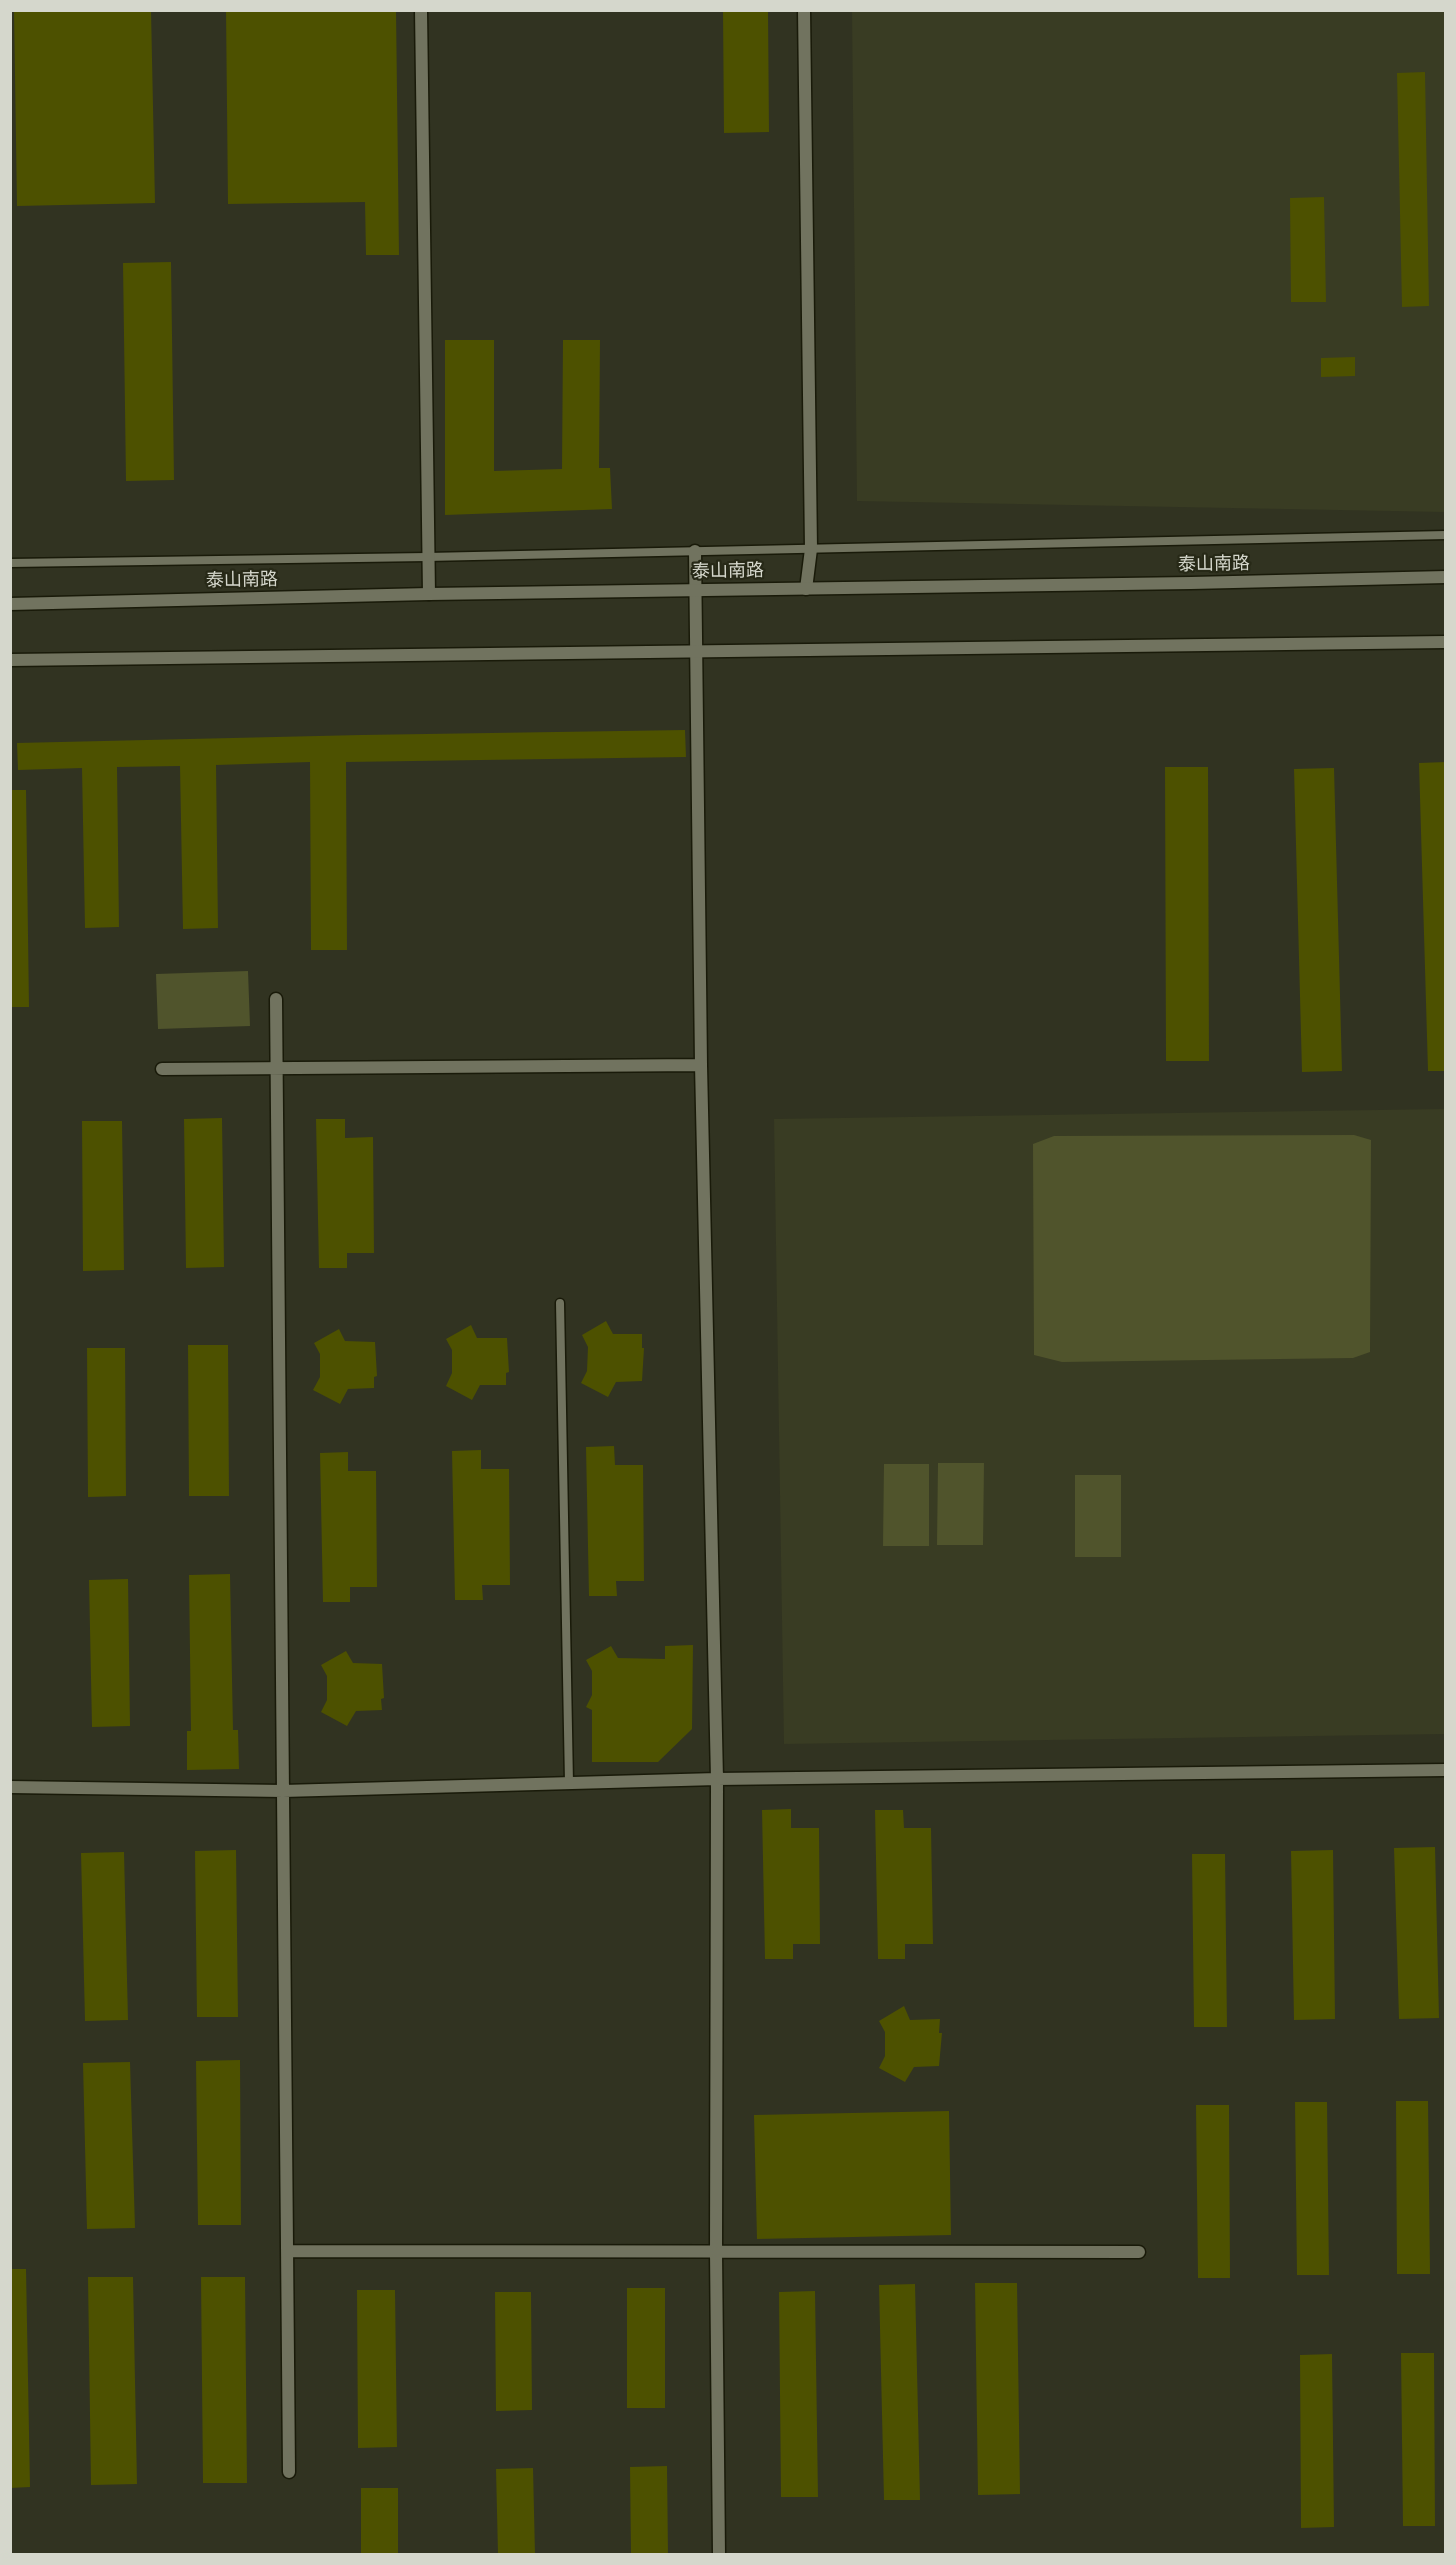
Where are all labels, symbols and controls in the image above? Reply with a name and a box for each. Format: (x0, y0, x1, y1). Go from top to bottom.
street label: 泰山南路 (1178, 554, 1250, 576)
street label: 泰山南路 (692, 561, 764, 583)
street label: 泰山南路 (206, 570, 278, 592)

